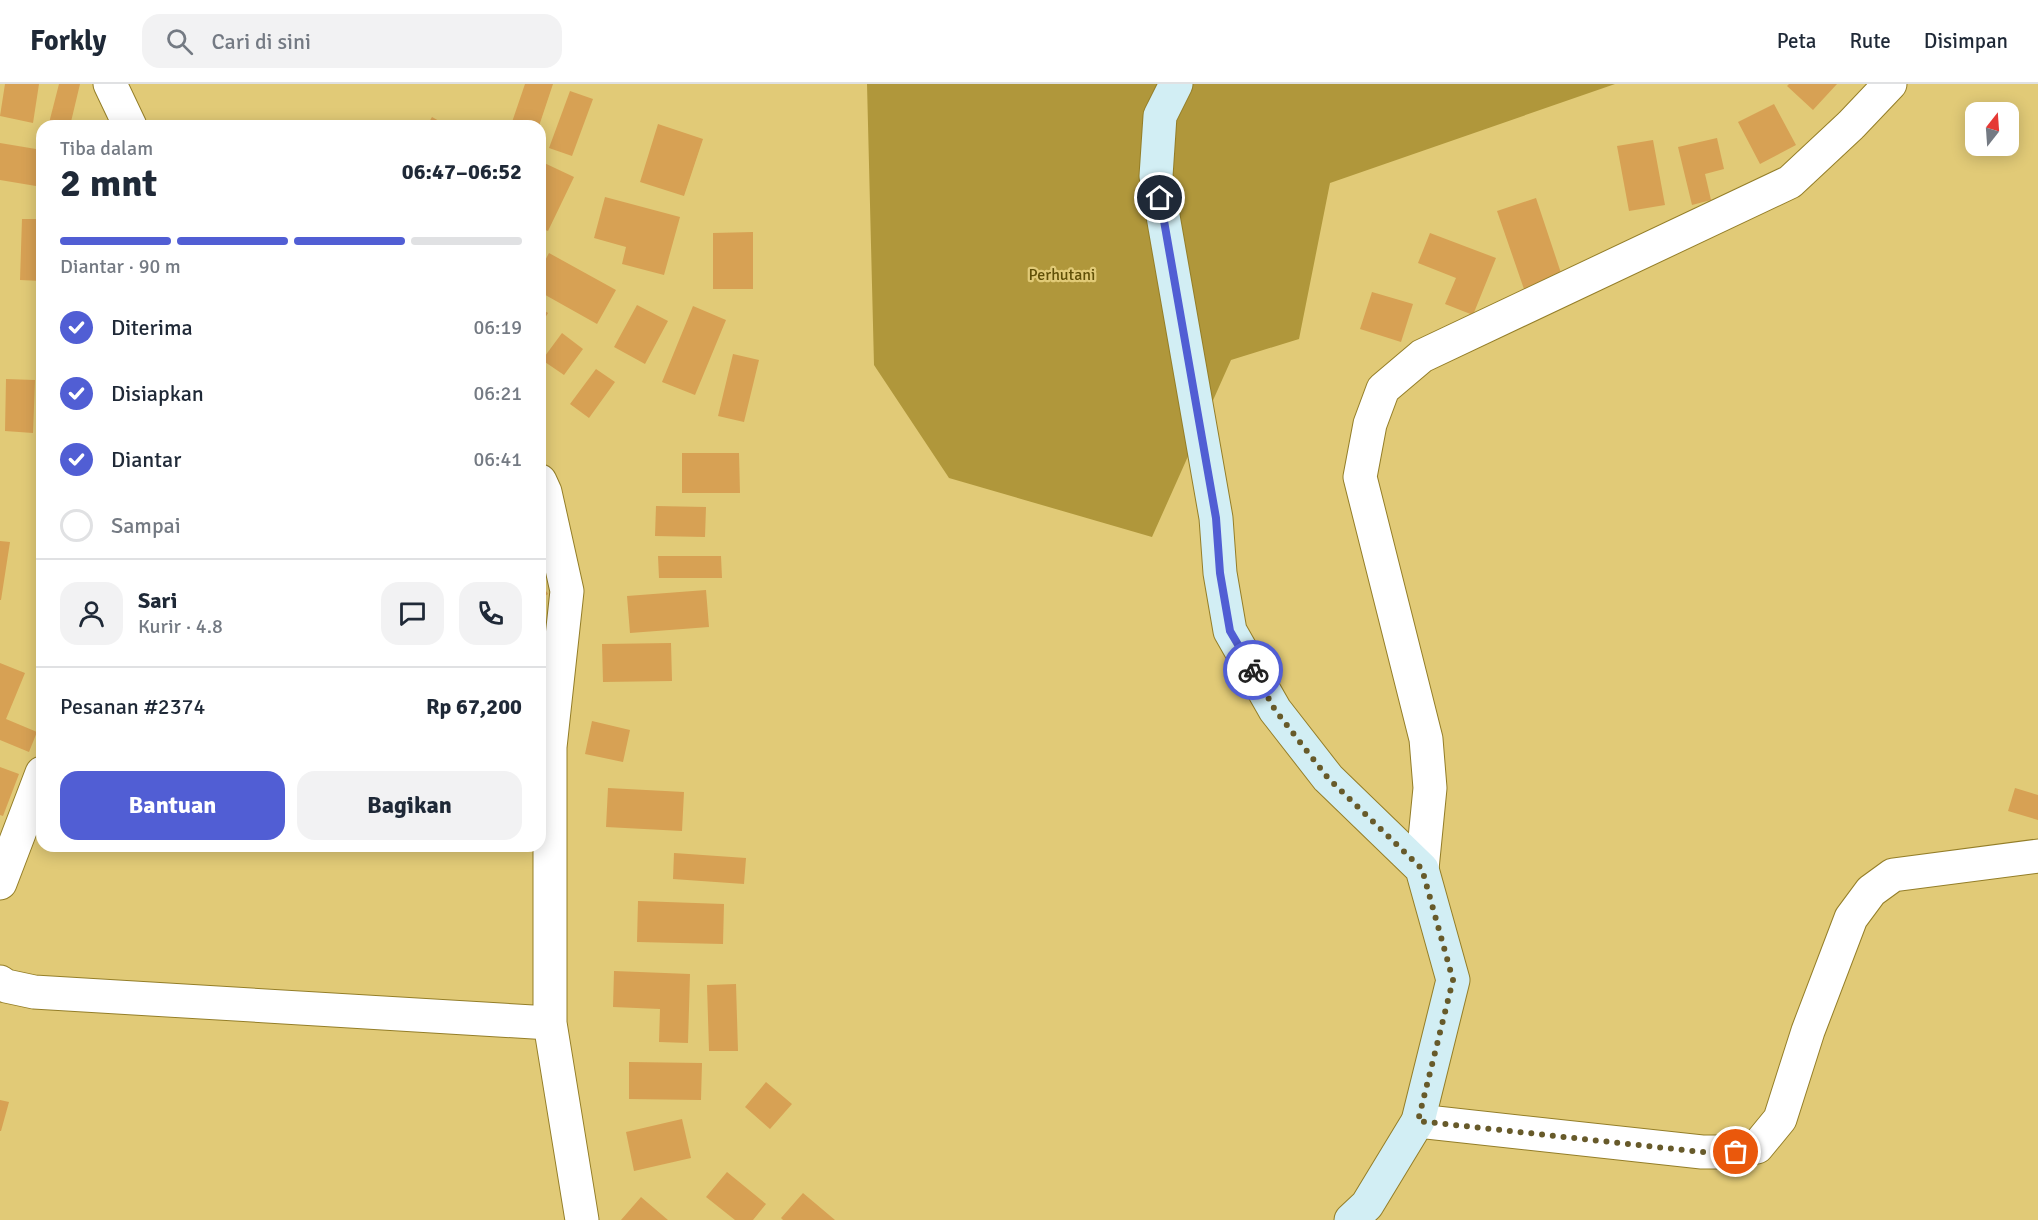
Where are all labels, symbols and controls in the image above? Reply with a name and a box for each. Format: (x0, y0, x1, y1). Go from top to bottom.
search box (142, 14, 562, 68)
text: Forkly (30, 24, 106, 58)
icon: search (163, 25, 196, 58)
text: Cari di sini (211, 28, 311, 55)
text: Peta (1777, 28, 1817, 54)
text: Rute (1850, 28, 1891, 54)
text: Disimpan (1924, 28, 2008, 54)
north arrow (1965, 102, 2019, 156)
map controls (1965, 102, 2019, 156)
text: Tiba dalam (60, 136, 153, 161)
text: 06:47–06:52 (402, 158, 522, 185)
text: 2 mnt (60, 159, 157, 207)
pin (1134, 172, 1185, 223)
icon: home (1143, 181, 1176, 214)
text: Diantar · 90 m (60, 254, 181, 279)
park label: Perhutani (1029, 265, 1095, 285)
icon: check (60, 311, 93, 344)
text: Diterima (111, 314, 193, 341)
text: 06:19 (473, 315, 522, 340)
icon: check (60, 377, 93, 410)
text: Disiapkan (111, 380, 204, 407)
text: 06:21 (473, 381, 522, 406)
icon: check (60, 443, 93, 476)
text: Diantar (111, 446, 181, 473)
text: 06:41 (473, 447, 522, 472)
text: Sampai (111, 512, 181, 539)
button: person (60, 582, 123, 645)
button: chat (381, 582, 444, 645)
button: phone (459, 582, 522, 645)
text: Sari (138, 587, 177, 614)
text: Kurir · 4.8 (138, 614, 223, 639)
courier (1223, 640, 1283, 700)
icon: bike (1237, 654, 1270, 687)
text: Pesanan #2374 (60, 693, 205, 720)
text: Rp 67,200 (426, 693, 522, 720)
button: Bantuan (60, 771, 285, 840)
button: Bagikan (297, 771, 522, 840)
pin (1710, 1126, 1761, 1177)
icon: bag (1719, 1135, 1752, 1168)

